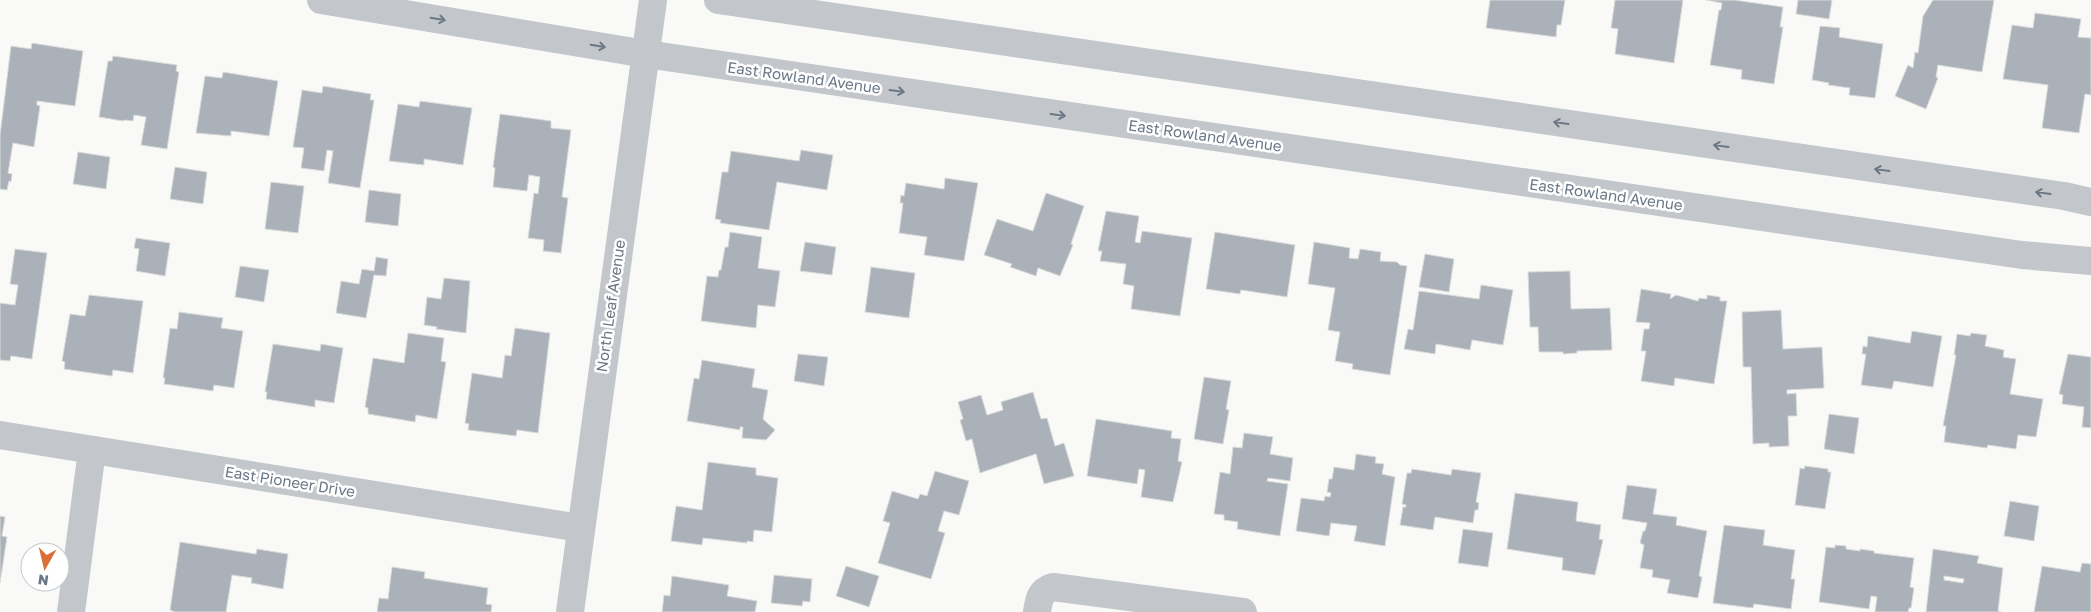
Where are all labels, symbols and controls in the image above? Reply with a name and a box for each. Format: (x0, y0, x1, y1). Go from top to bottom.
one-way arrow (430, 14, 446, 24)
one-way arrow (590, 42, 606, 52)
street label: East Rowland Avenue (726, 57, 882, 97)
one-way arrow (889, 86, 905, 96)
one-way arrow (1050, 110, 1066, 120)
street label: East Rowland Avenue (1127, 115, 1283, 155)
one-way arrow (1553, 118, 1569, 128)
one-way arrow (1714, 141, 1730, 151)
one-way arrow (1875, 164, 1891, 174)
street label: East Rowland Avenue (1528, 174, 1684, 214)
one-way arrow (2035, 188, 2051, 198)
street label: North Leaf Avenue (592, 238, 628, 373)
street label: East Pioneer Drive (224, 462, 357, 500)
north arrow (20, 542, 70, 592)
text: N (37, 571, 50, 590)

